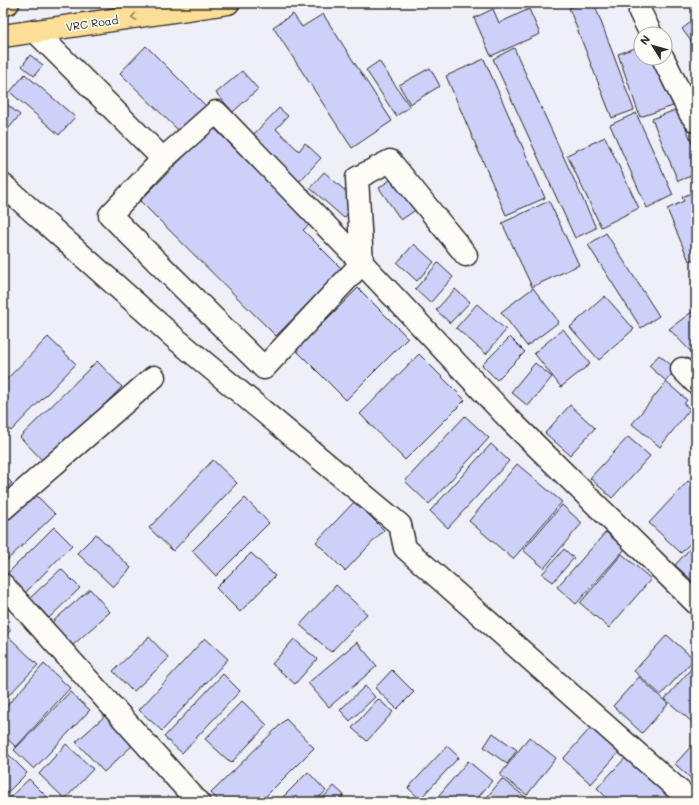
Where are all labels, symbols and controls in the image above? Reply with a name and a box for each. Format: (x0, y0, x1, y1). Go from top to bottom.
street label: VRC Road (65, 12, 119, 34)
one-way arrow (131, 12, 137, 21)
north arrow (633, 26, 673, 66)
text: N (636, 32, 653, 48)

